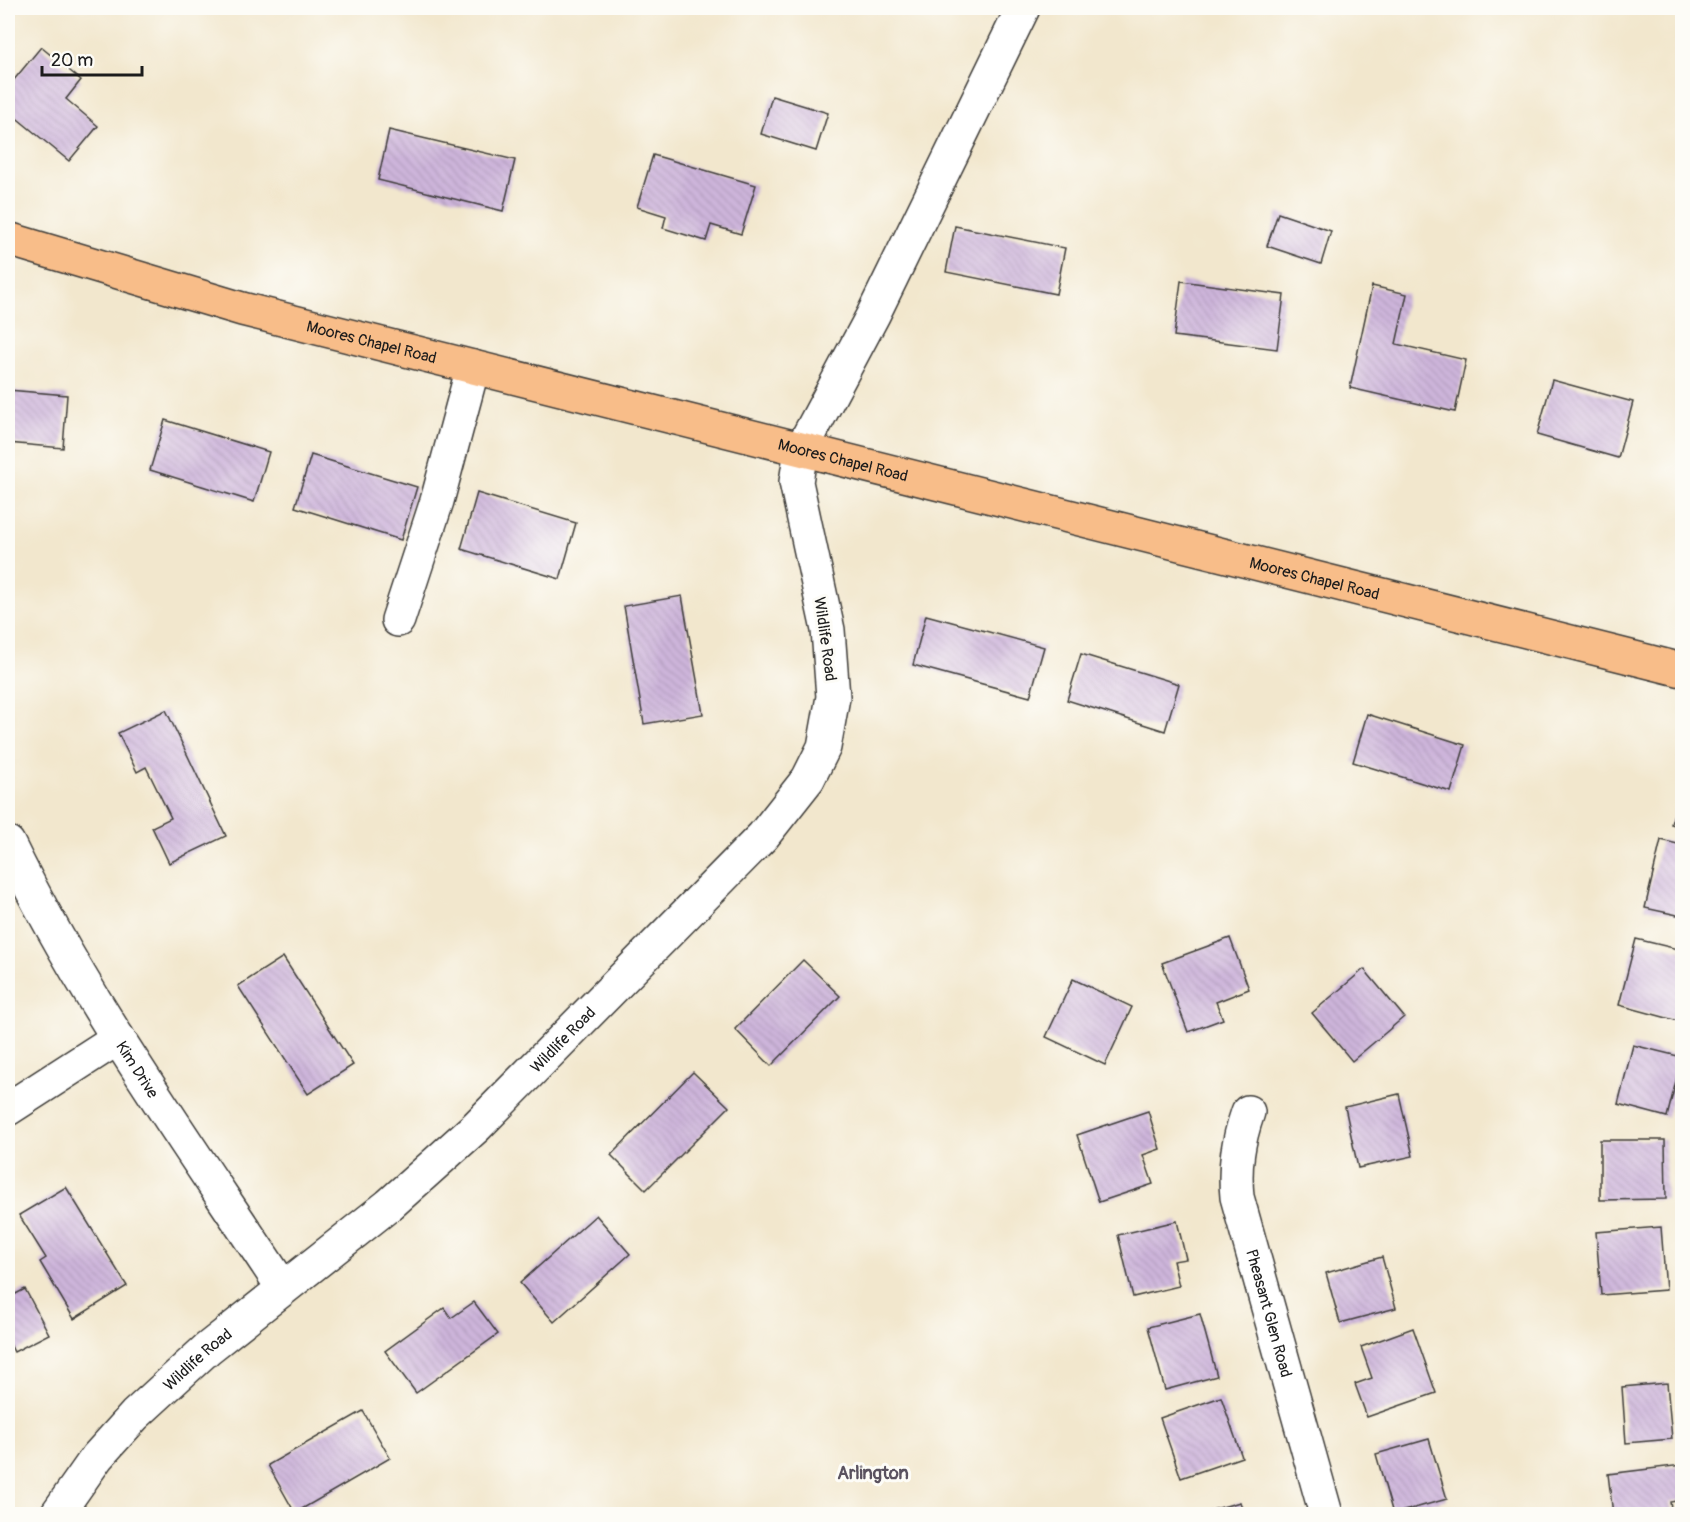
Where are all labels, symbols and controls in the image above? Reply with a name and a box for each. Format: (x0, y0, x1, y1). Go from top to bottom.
scale bar (42, 39, 142, 77)
text: 20 m (51, 49, 93, 72)
street label: Moores Chapel Road (304, 317, 439, 368)
street label: Moores Chapel Road (776, 435, 910, 487)
street label: Moores Chapel Road (1247, 553, 1381, 605)
street label: Wildlife Road (809, 596, 841, 683)
street label: Wildlife Road (526, 1003, 600, 1077)
street label: Kim Drive (111, 1037, 163, 1102)
street label: Pheasant Glen Road (1241, 1247, 1296, 1380)
street label: Wildlife Road (159, 1324, 236, 1395)
district label: Arlington (837, 1462, 909, 1485)

